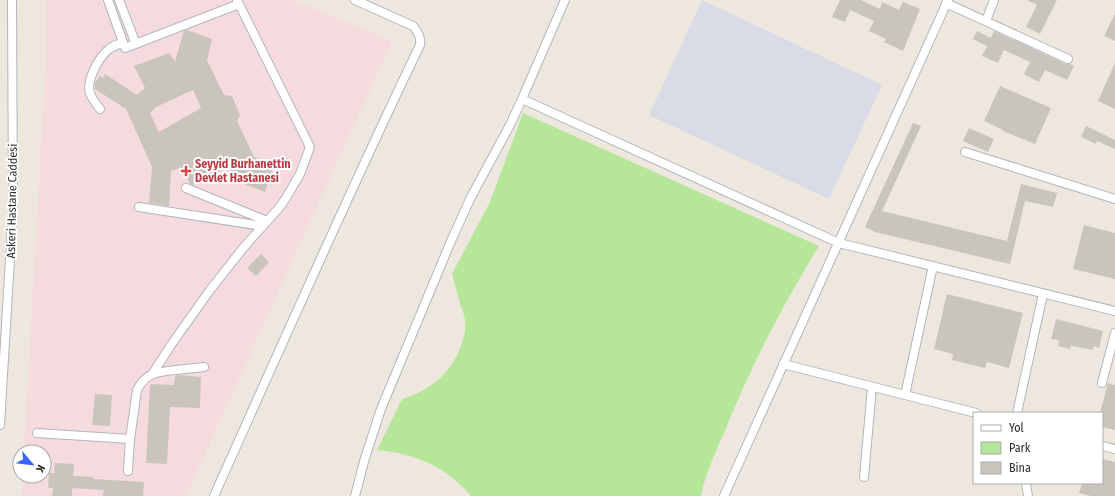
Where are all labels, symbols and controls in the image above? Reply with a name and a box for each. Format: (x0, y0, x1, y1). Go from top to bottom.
street label: Askeri Hastane Caddesi (4, 144, 20, 258)
place label: Seyyid Burhanettin Devlet Hastanesi (195, 157, 291, 185)
marker: Seyyid Burhanettin Devlet Hastanesi (180, 165, 192, 177)
legend (973, 412, 1103, 484)
text: Yol (1009, 421, 1024, 435)
text: Park (1009, 441, 1031, 455)
north arrow (12, 444, 52, 484)
text: Bina (1009, 461, 1031, 475)
text: K (33, 463, 48, 475)

